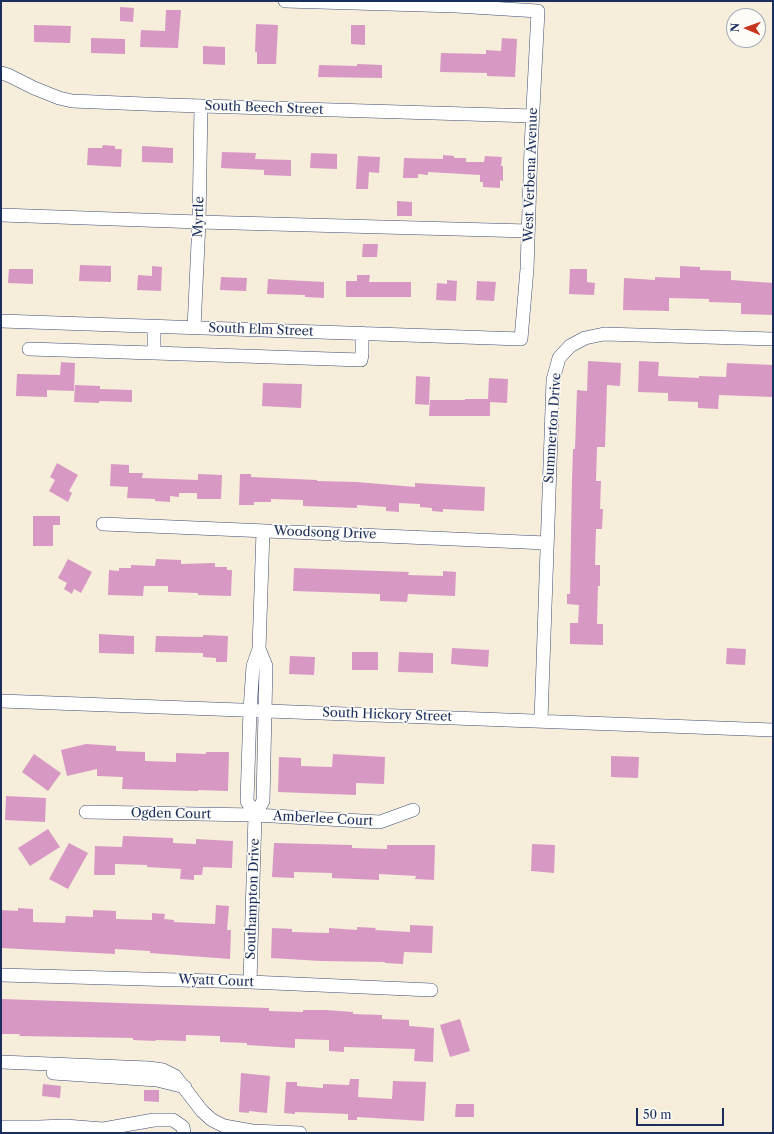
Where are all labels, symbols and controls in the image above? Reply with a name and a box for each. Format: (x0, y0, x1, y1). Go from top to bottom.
north arrow (726, 8, 766, 48)
text: N (728, 23, 742, 33)
street label: South Beech Street (204, 98, 324, 118)
street label: West Verbena Avenue (521, 107, 541, 243)
street label: Myrtle (190, 196, 208, 238)
street label: South Elm Street (208, 320, 314, 340)
street label: Summerton Drive (541, 372, 565, 484)
street label: Woodsong Drive (273, 523, 377, 543)
street label: South Hickory Street (322, 705, 452, 725)
street label: Ogden Court (131, 805, 211, 823)
street label: Amberlee Court (273, 809, 373, 829)
street label: Southampton Drive (243, 838, 263, 960)
street label: Wyatt Court (178, 972, 254, 990)
scale bar (638, 1100, 726, 1126)
text: 50 m (643, 1107, 672, 1122)

